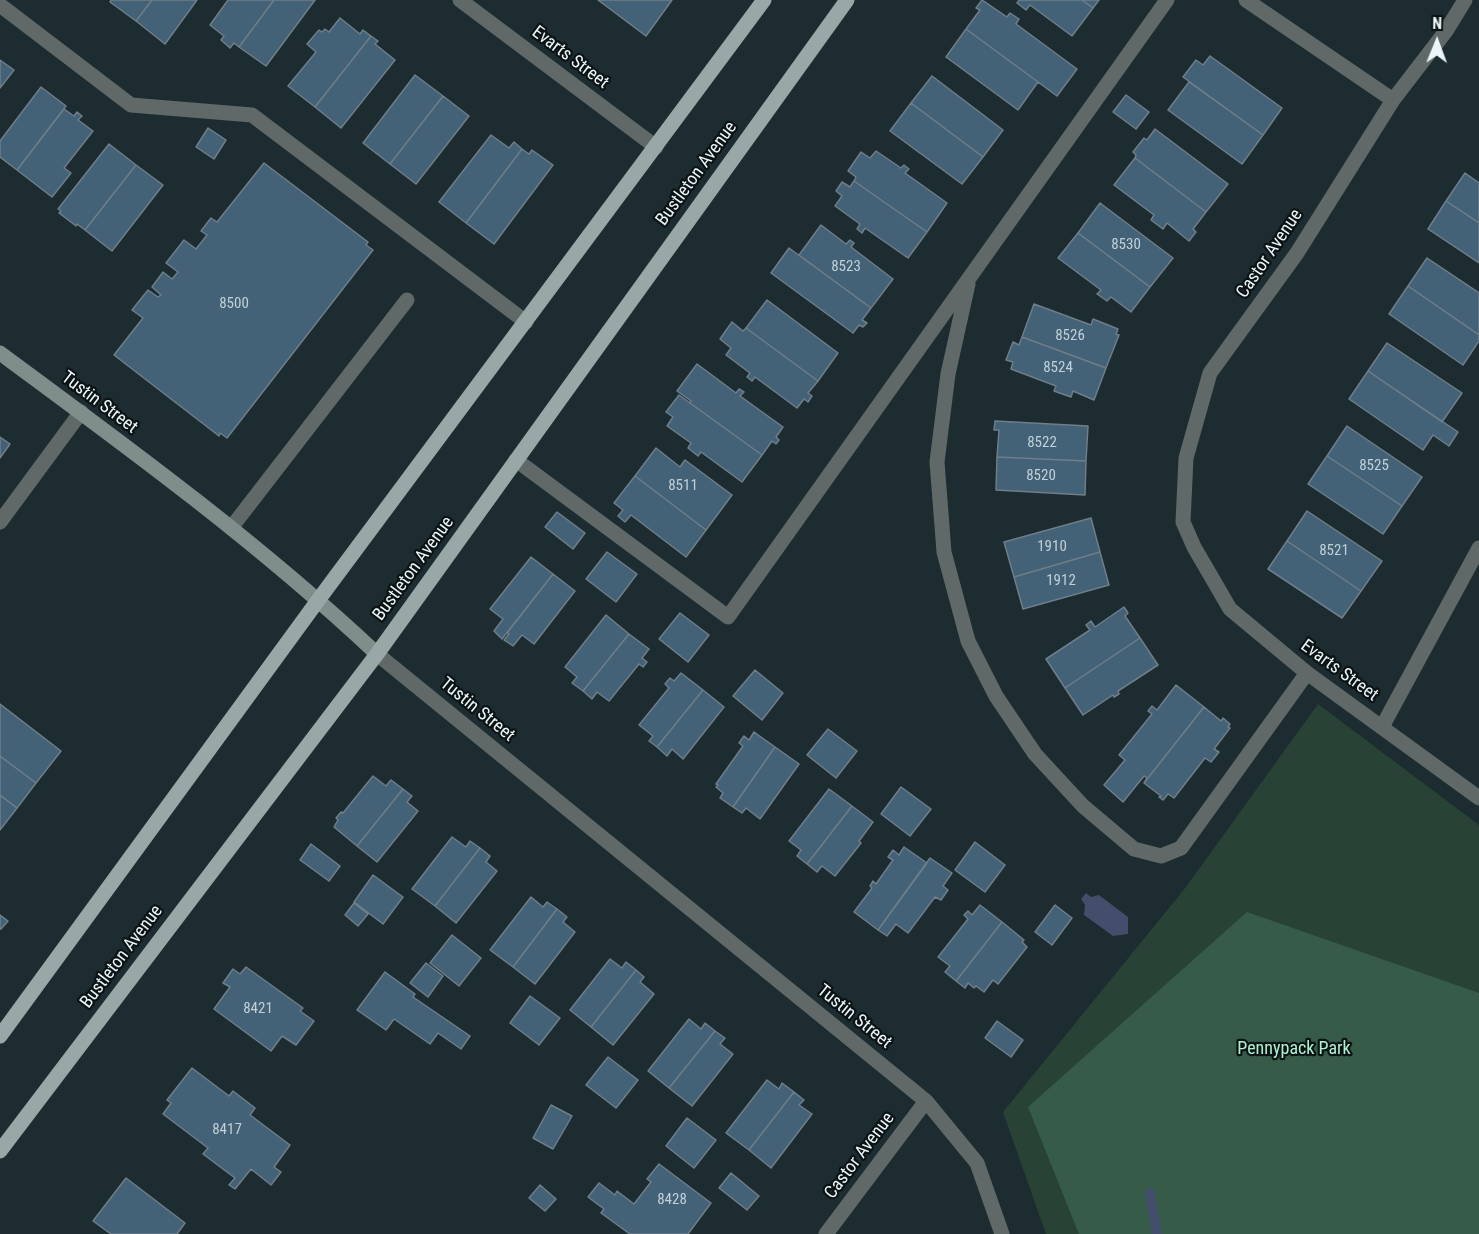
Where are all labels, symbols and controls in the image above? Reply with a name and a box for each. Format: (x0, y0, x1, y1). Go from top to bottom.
north arrow (1407, 12, 1467, 72)
text: N (1432, 14, 1442, 33)
street label: Evarts Street (527, 22, 613, 94)
street label: Bustleton Avenue (652, 118, 742, 230)
street label: Castor Avenue (1232, 205, 1308, 303)
house number: 8530 (1111, 236, 1141, 254)
house number: 8523 (831, 258, 861, 276)
house number: 8500 (219, 295, 249, 313)
house number: 8526 (1055, 327, 1085, 345)
house number: 8524 (1043, 359, 1073, 377)
street label: Tustin Street (57, 367, 141, 439)
house number: 8522 (1027, 434, 1057, 452)
house number: 8525 (1359, 457, 1389, 475)
house number: 8520 (1026, 467, 1056, 485)
house number: 8511 (668, 477, 698, 495)
street label: Bustleton Avenue (369, 513, 459, 625)
house number: 1910 (1037, 538, 1067, 556)
house number: 8521 (1319, 542, 1349, 560)
house number: 1912 (1046, 572, 1076, 590)
street label: Evarts Street (1296, 636, 1382, 706)
street label: Tustin Street (435, 673, 519, 747)
street label: Bustleton Avenue (76, 901, 168, 1013)
street label: Tustin Street (812, 980, 896, 1054)
house number: 8421 (243, 1000, 273, 1018)
park label: Pennypack Park (1237, 1038, 1351, 1060)
street label: Castor Avenue (820, 1109, 900, 1203)
house number: 8417 (212, 1121, 242, 1139)
house number: 8428 (657, 1191, 687, 1209)

